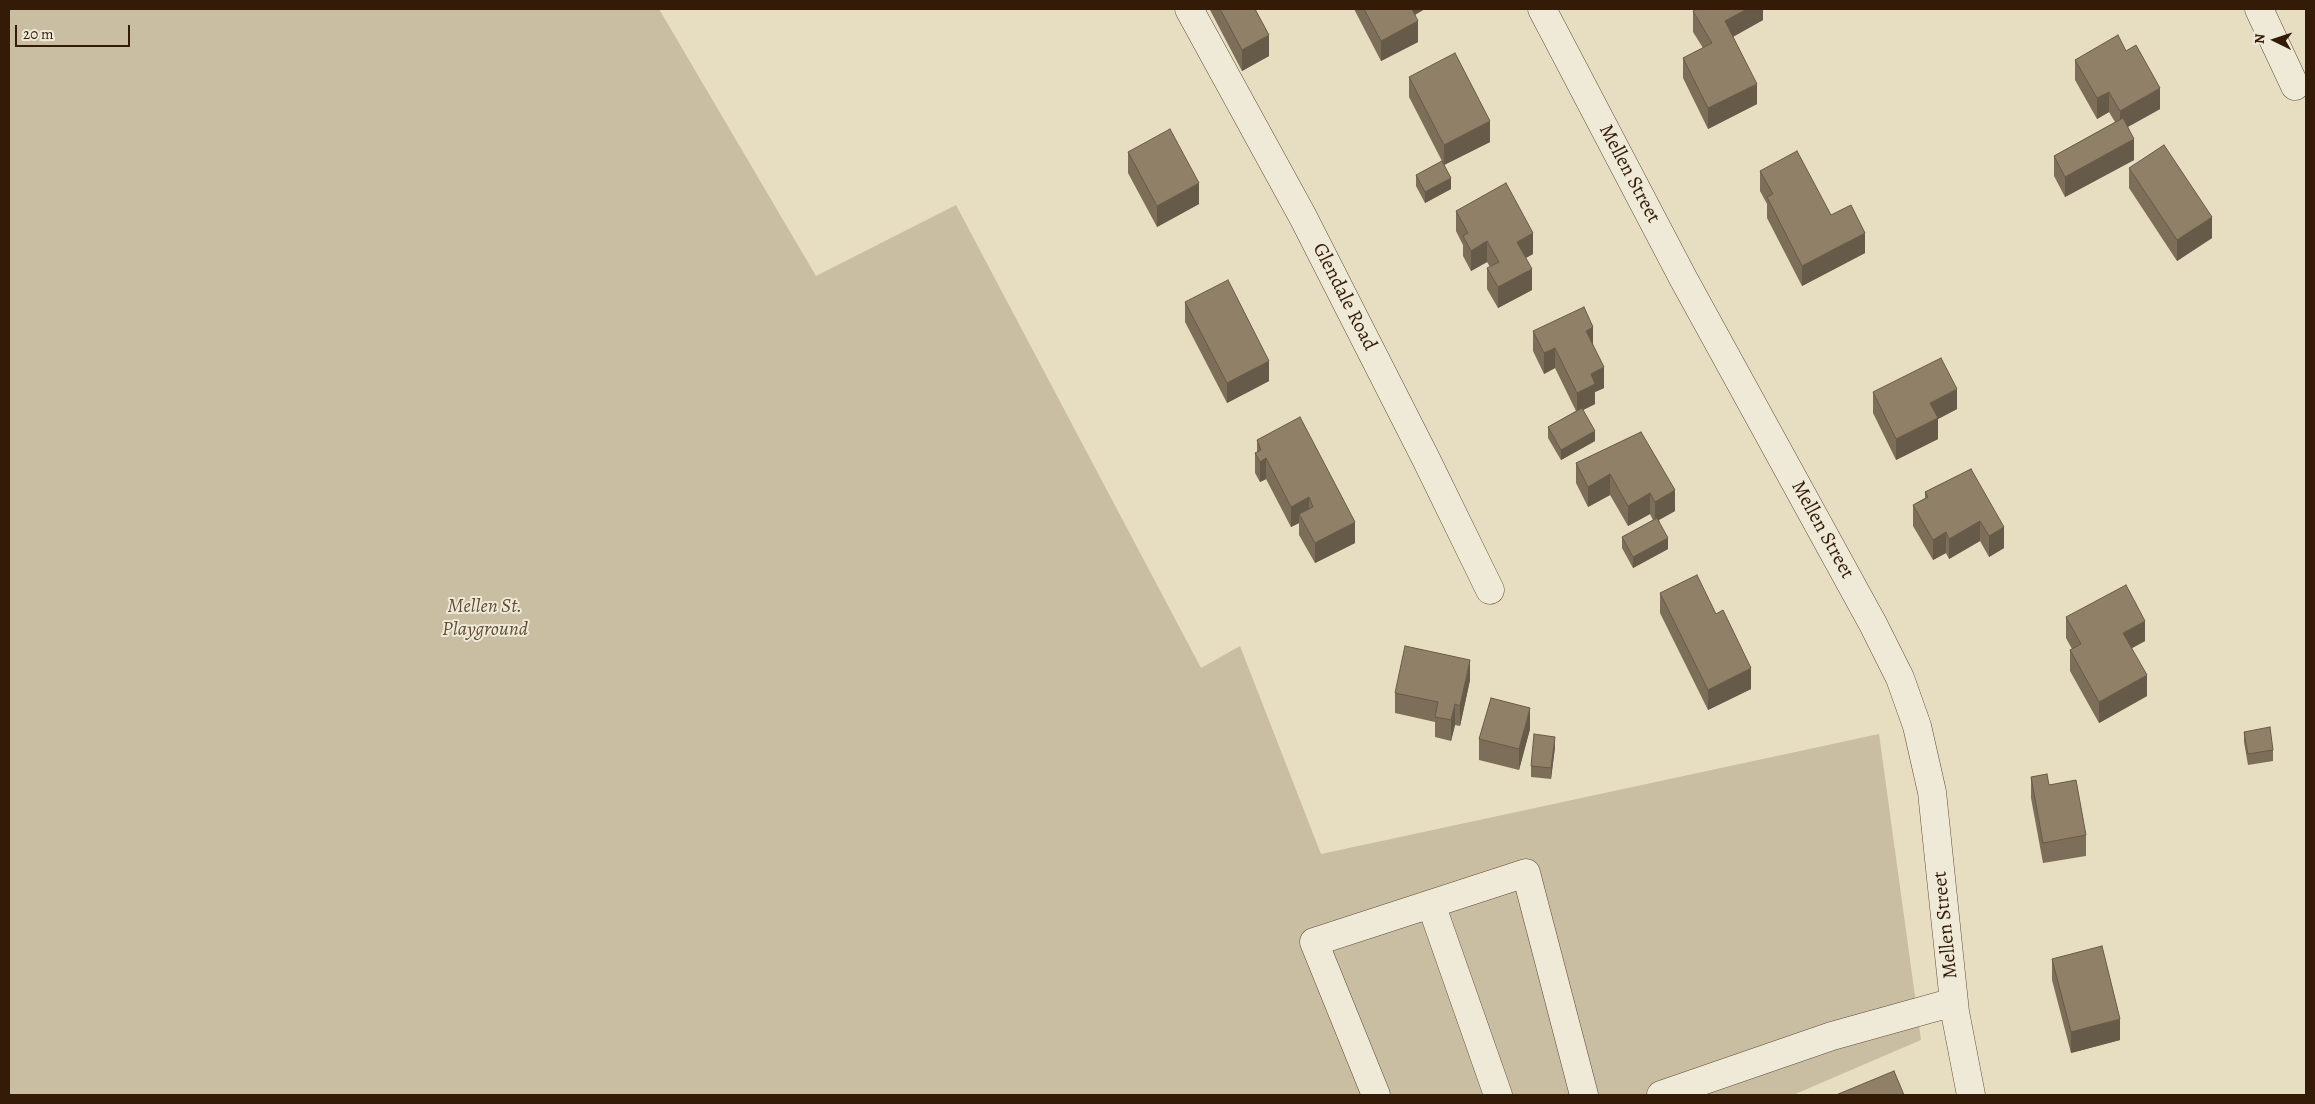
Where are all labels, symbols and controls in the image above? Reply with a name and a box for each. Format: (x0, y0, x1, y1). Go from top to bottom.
scale bar (18, 15, 132, 47)
north arrow (2250, 15, 2300, 65)
text: 20 m (23, 24, 54, 44)
text: N (2250, 33, 2269, 45)
street label: Mellen Street (1593, 121, 1665, 227)
street label: Glendale Road (1307, 239, 1381, 355)
street label: Mellen Street (1785, 477, 1859, 583)
park label: Mellen St. Playground (442, 595, 528, 642)
street label: Mellen Street (1928, 870, 1964, 980)

